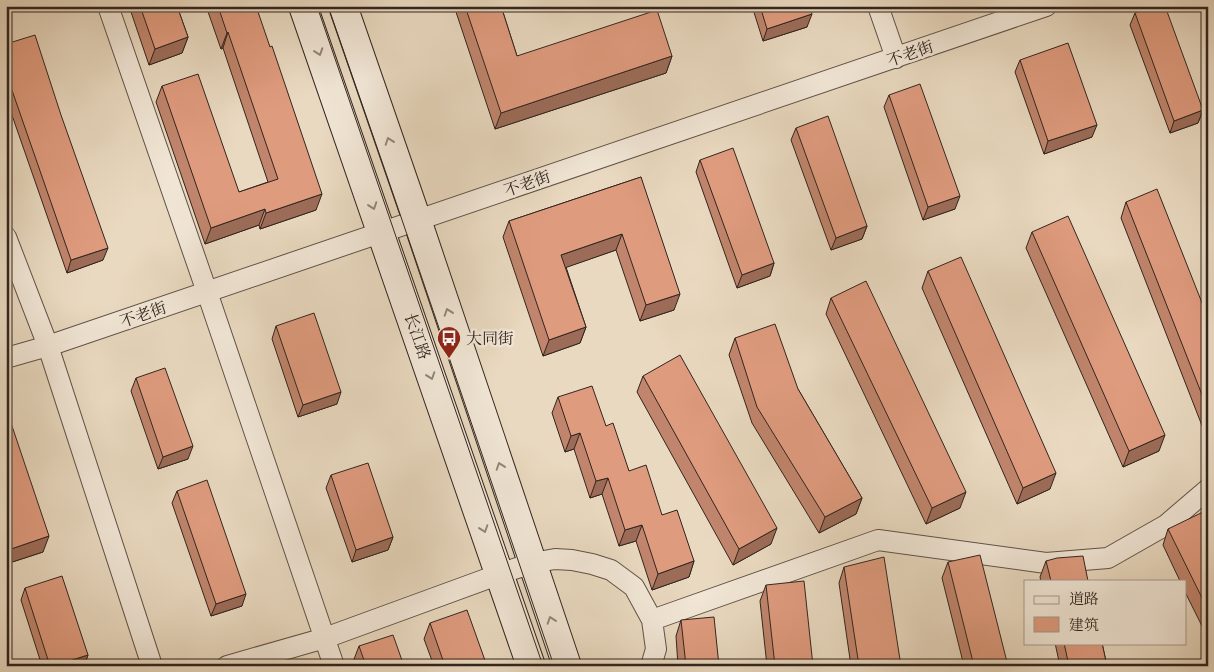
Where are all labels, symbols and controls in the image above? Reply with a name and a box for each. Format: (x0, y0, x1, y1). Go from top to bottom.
street label: 不老街 (884, 37, 936, 70)
one-way arrow (313, 48, 323, 56)
one-way arrow (385, 138, 395, 146)
street label: 不老街 (501, 167, 553, 200)
one-way arrow (367, 201, 377, 209)
street label: 不老街 (117, 298, 169, 331)
one-way arrow (443, 308, 453, 316)
street label: 长江路 (401, 310, 434, 362)
bus stop icon: 大同街 (436, 325, 462, 359)
place label: 大同街 (466, 329, 514, 348)
one-way arrow (426, 371, 436, 380)
one-way arrow (495, 462, 505, 470)
one-way arrow (479, 525, 489, 533)
legend (1024, 580, 1186, 644)
text: 道路 (1069, 590, 1099, 608)
one-way arrow (547, 616, 557, 624)
text: 建筑 (1069, 616, 1099, 634)

